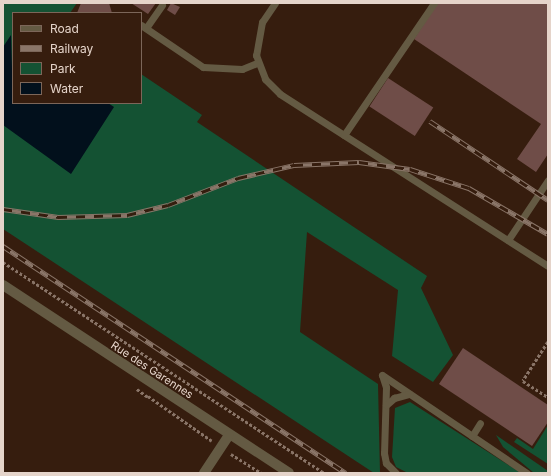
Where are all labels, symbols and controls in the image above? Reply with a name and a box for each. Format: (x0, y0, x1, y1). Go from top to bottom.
legend (12, 12, 142, 104)
text: Road (50, 21, 79, 36)
text: Railway (50, 41, 93, 56)
text: Park (50, 61, 76, 76)
text: Water (50, 81, 83, 96)
street label: Rue des Garennes (109, 339, 195, 401)

